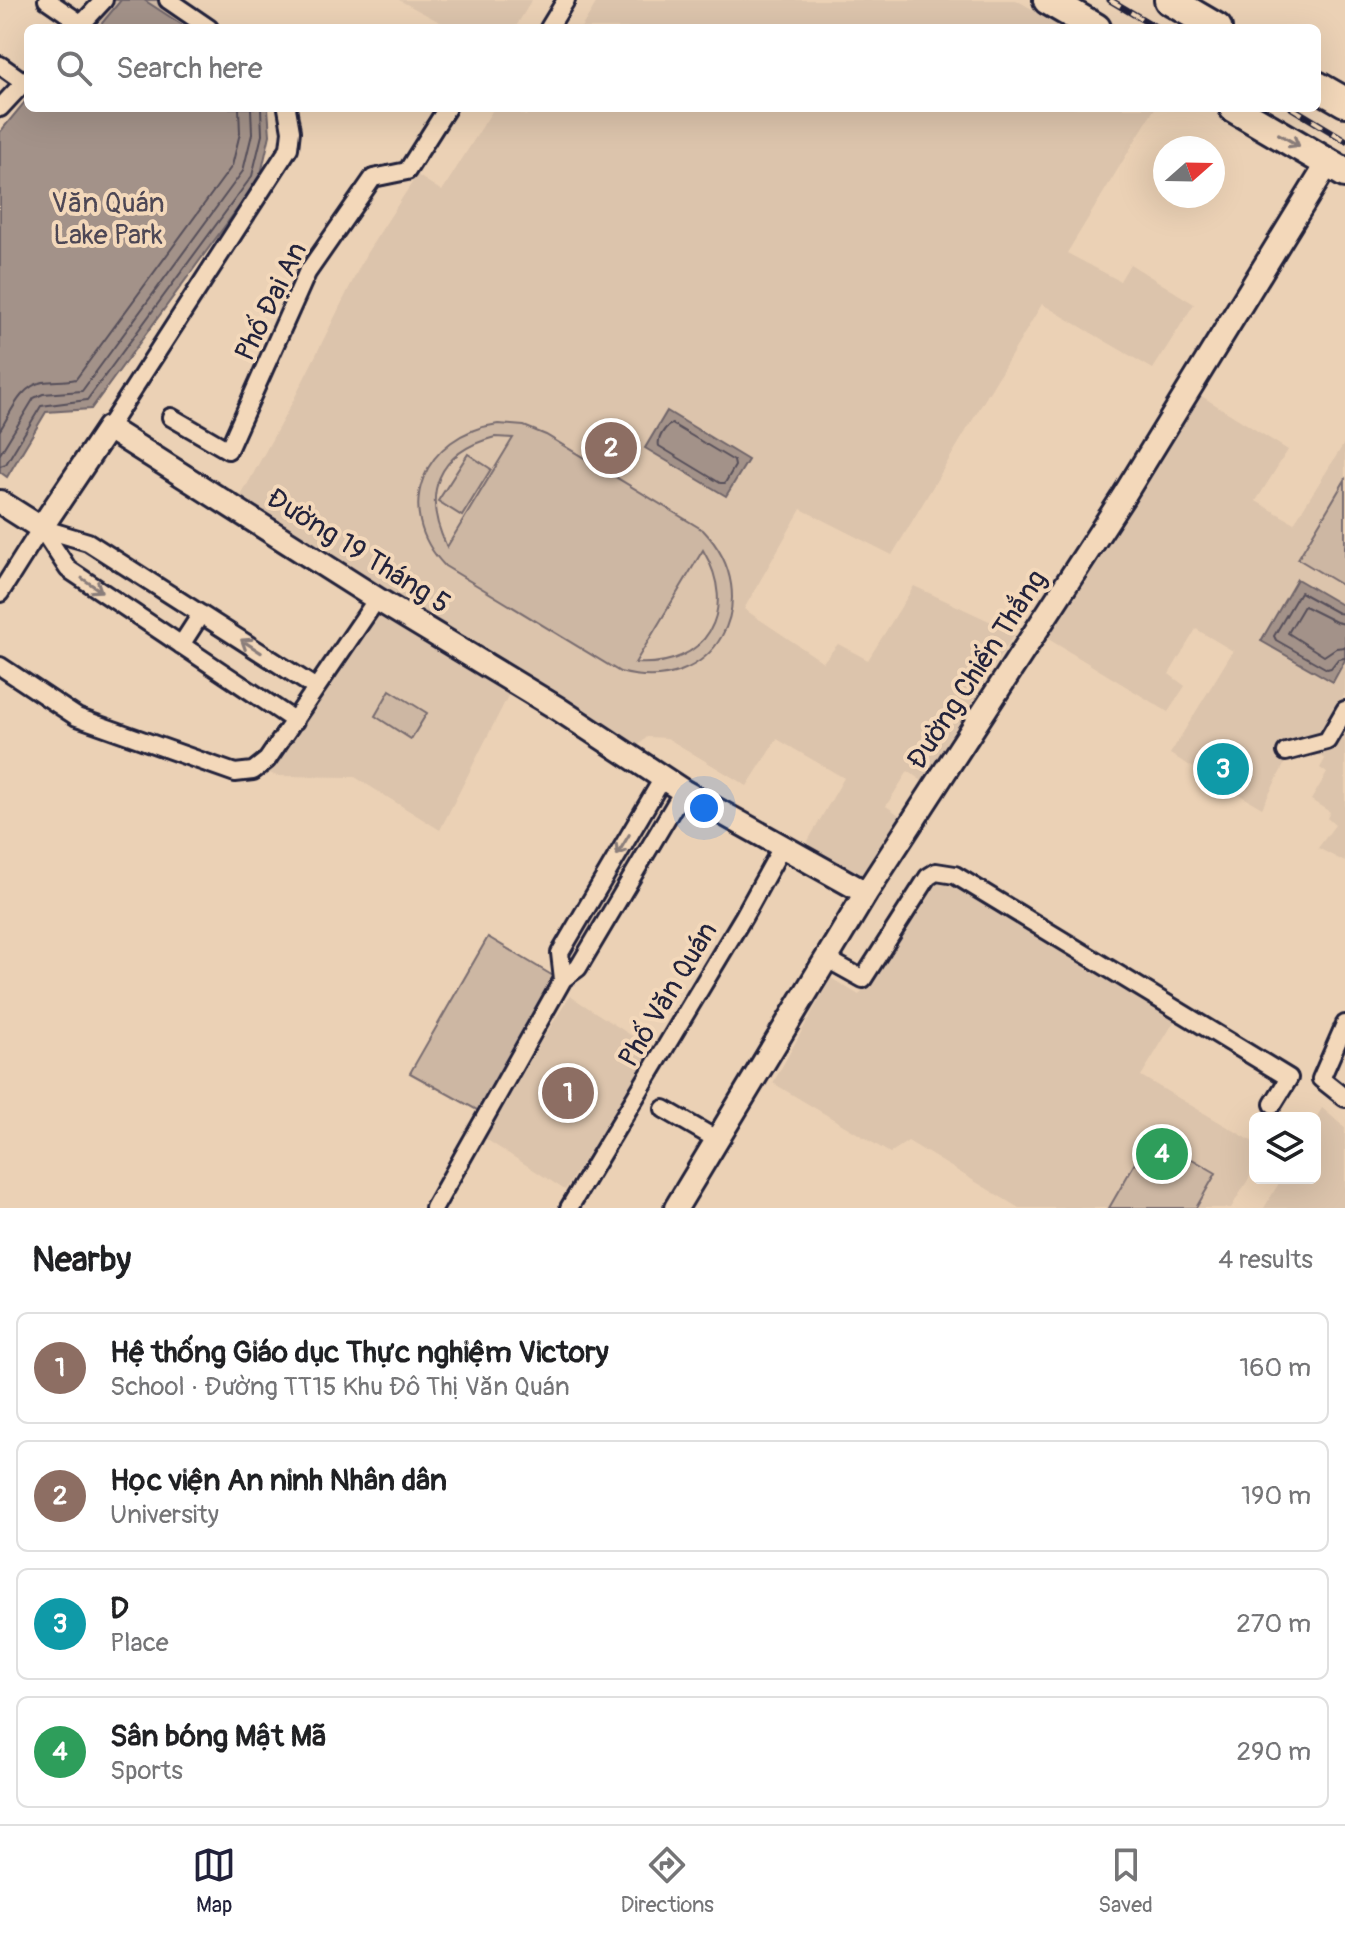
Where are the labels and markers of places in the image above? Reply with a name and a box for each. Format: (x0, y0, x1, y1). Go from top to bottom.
pin: 2 (585, 418, 637, 478)
pin: 3 (1197, 739, 1249, 799)
pin: 1 (542, 1063, 594, 1123)
pin: 4 (1136, 1124, 1188, 1184)

